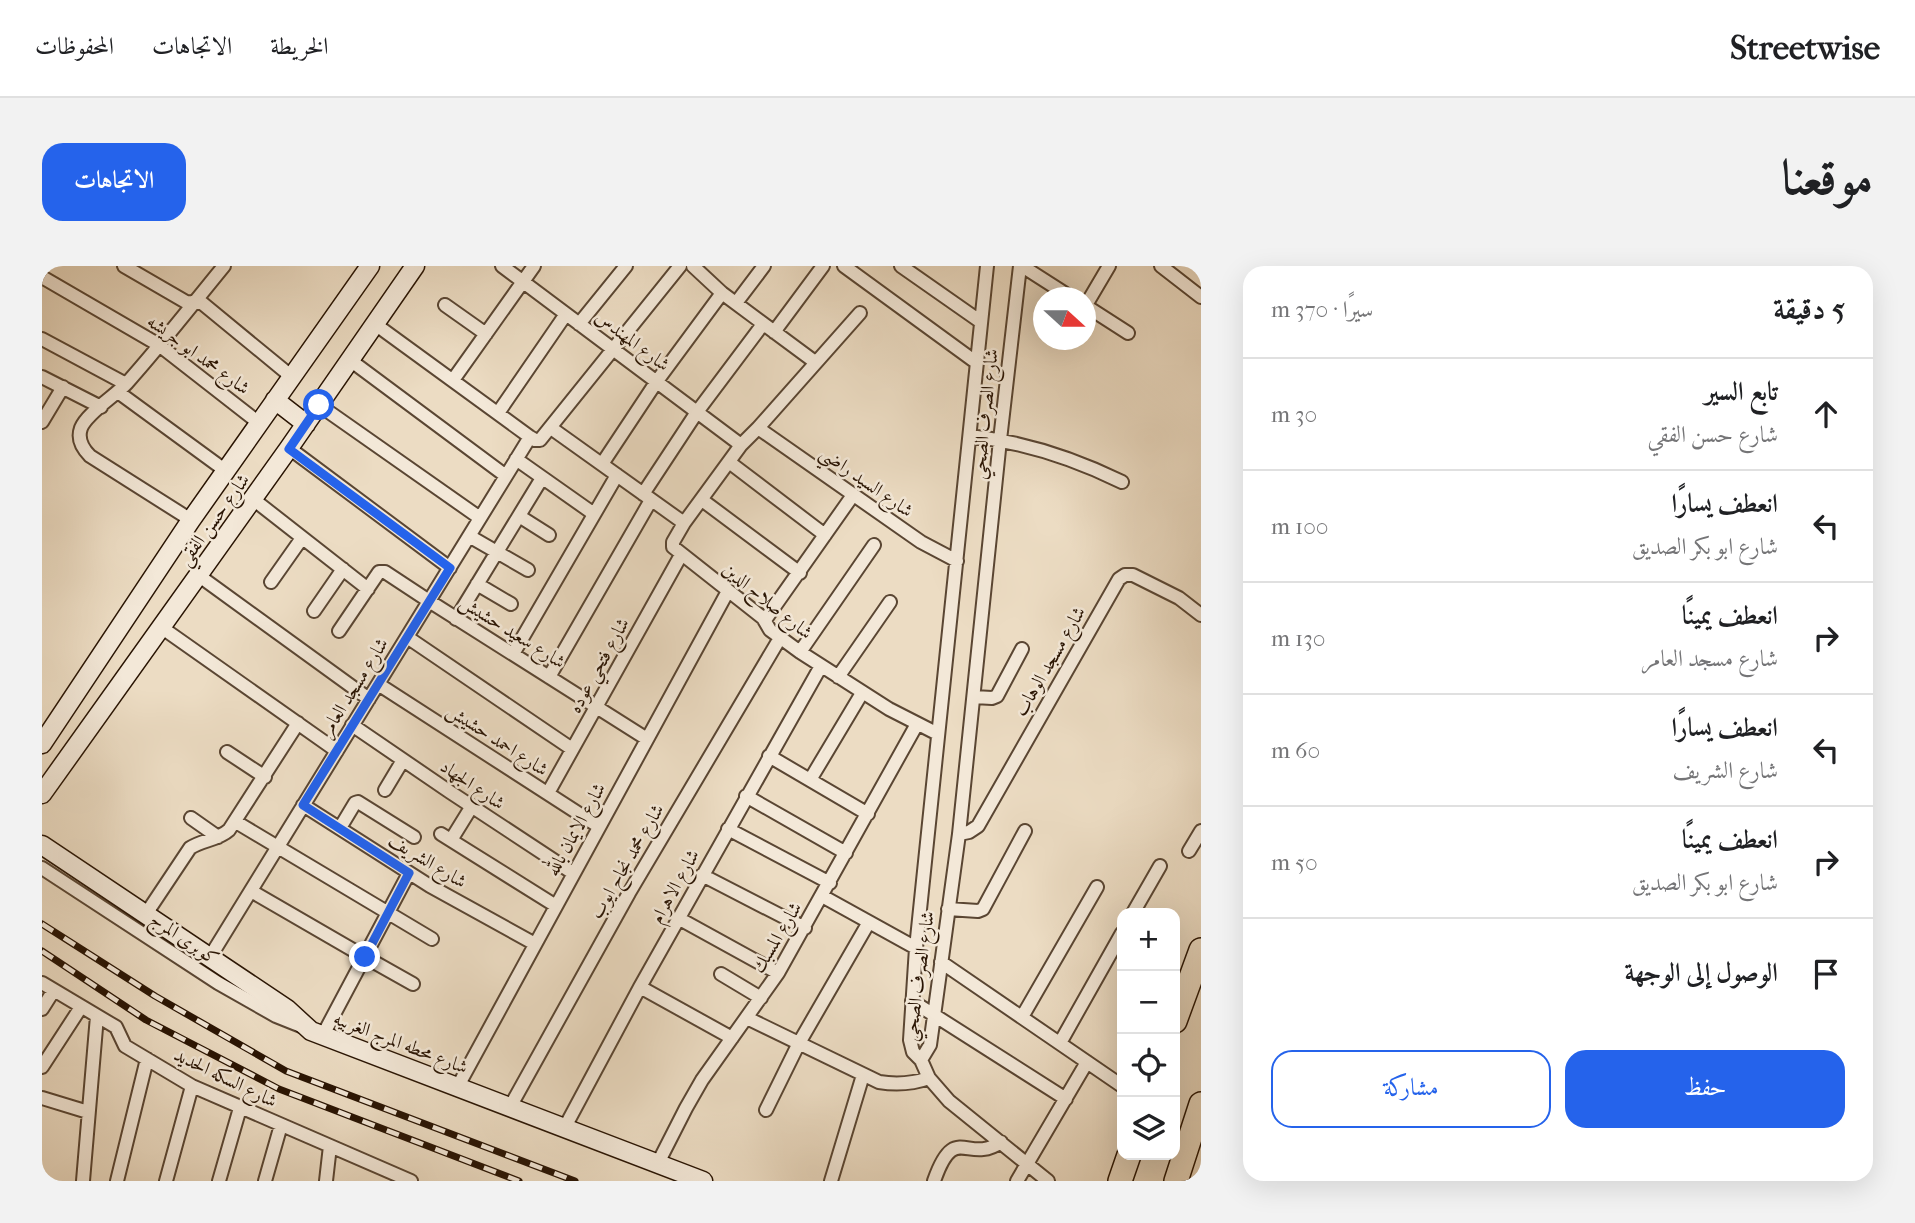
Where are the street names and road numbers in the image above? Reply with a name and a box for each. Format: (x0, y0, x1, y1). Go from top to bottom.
street label: شارع المهندس (588, 306, 674, 379)
street label: شارع محمد ابو جريشه (141, 310, 254, 403)
street label: شارع الصرف الصحي (967, 348, 1010, 481)
street label: شارع السيد راضي (812, 442, 917, 527)
street label: شارع حسن الفقي (173, 470, 260, 574)
street label: شارع صلاح الدين (714, 558, 817, 648)
street label: شارع سعيد حشيش (453, 591, 570, 677)
street label: شارع مسجد الوهاب (1010, 603, 1094, 722)
street label: شارع فتحي عوده (564, 614, 640, 720)
street label: شارع مسجد العامر (315, 634, 396, 743)
street label: شارع احمد حشيش (440, 699, 552, 784)
street label: شارع الجهاد (434, 755, 509, 818)
street label: شارع الايمان بالله (538, 777, 614, 882)
street label: شارع محمد نجاح ايوب (585, 800, 674, 926)
street label: شارع الشريف (382, 829, 471, 896)
street label: شارع الاهرام (646, 846, 709, 930)
street label: شارع المسبك (747, 898, 810, 979)
street label: كوبرى المرج (143, 908, 223, 975)
street label: شارع الصرف الصحي (899, 910, 946, 1044)
street label: شارع محطه المرج الغربيه (328, 1007, 471, 1084)
street label: شارع السكه الحديد (169, 1043, 281, 1116)

